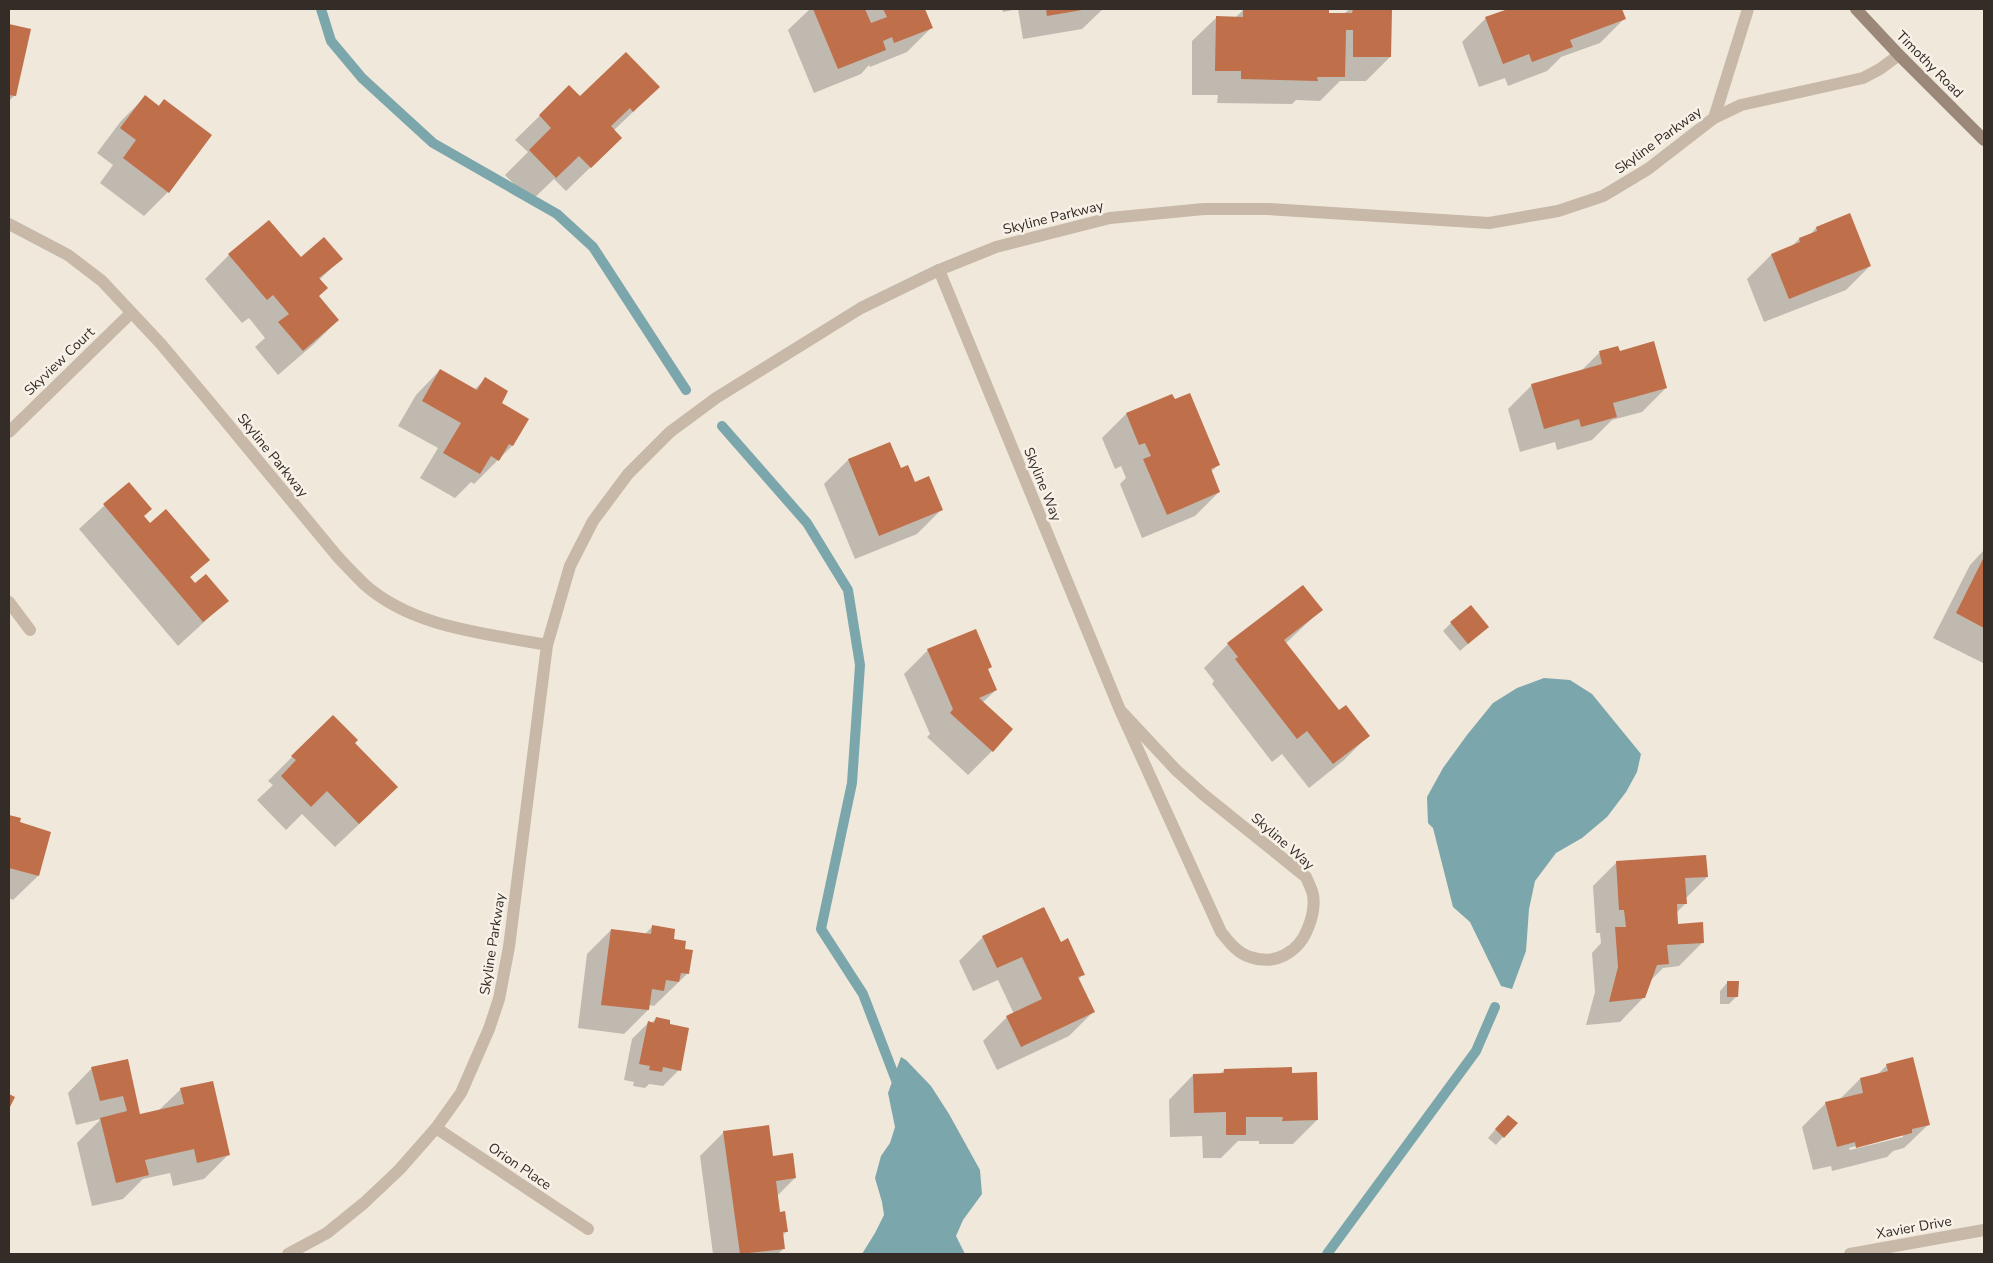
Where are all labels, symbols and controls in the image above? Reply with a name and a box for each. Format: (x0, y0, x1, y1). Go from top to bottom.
street label: Timothy Road (1892, 27, 1967, 102)
street label: Skyline Parkway (1611, 102, 1706, 178)
street label: Skyline Parkway (1001, 196, 1106, 239)
street label: Skyview Court (20, 323, 99, 400)
street label: Skyline Parkway (233, 409, 313, 502)
street label: Skyline Way (1019, 444, 1066, 525)
street label: Skyline Way (1247, 809, 1319, 875)
street label: Skyline Parkway (475, 891, 510, 996)
street label: Orion Place (484, 1138, 555, 1195)
street label: Xavier Drive (1875, 1212, 1953, 1243)

